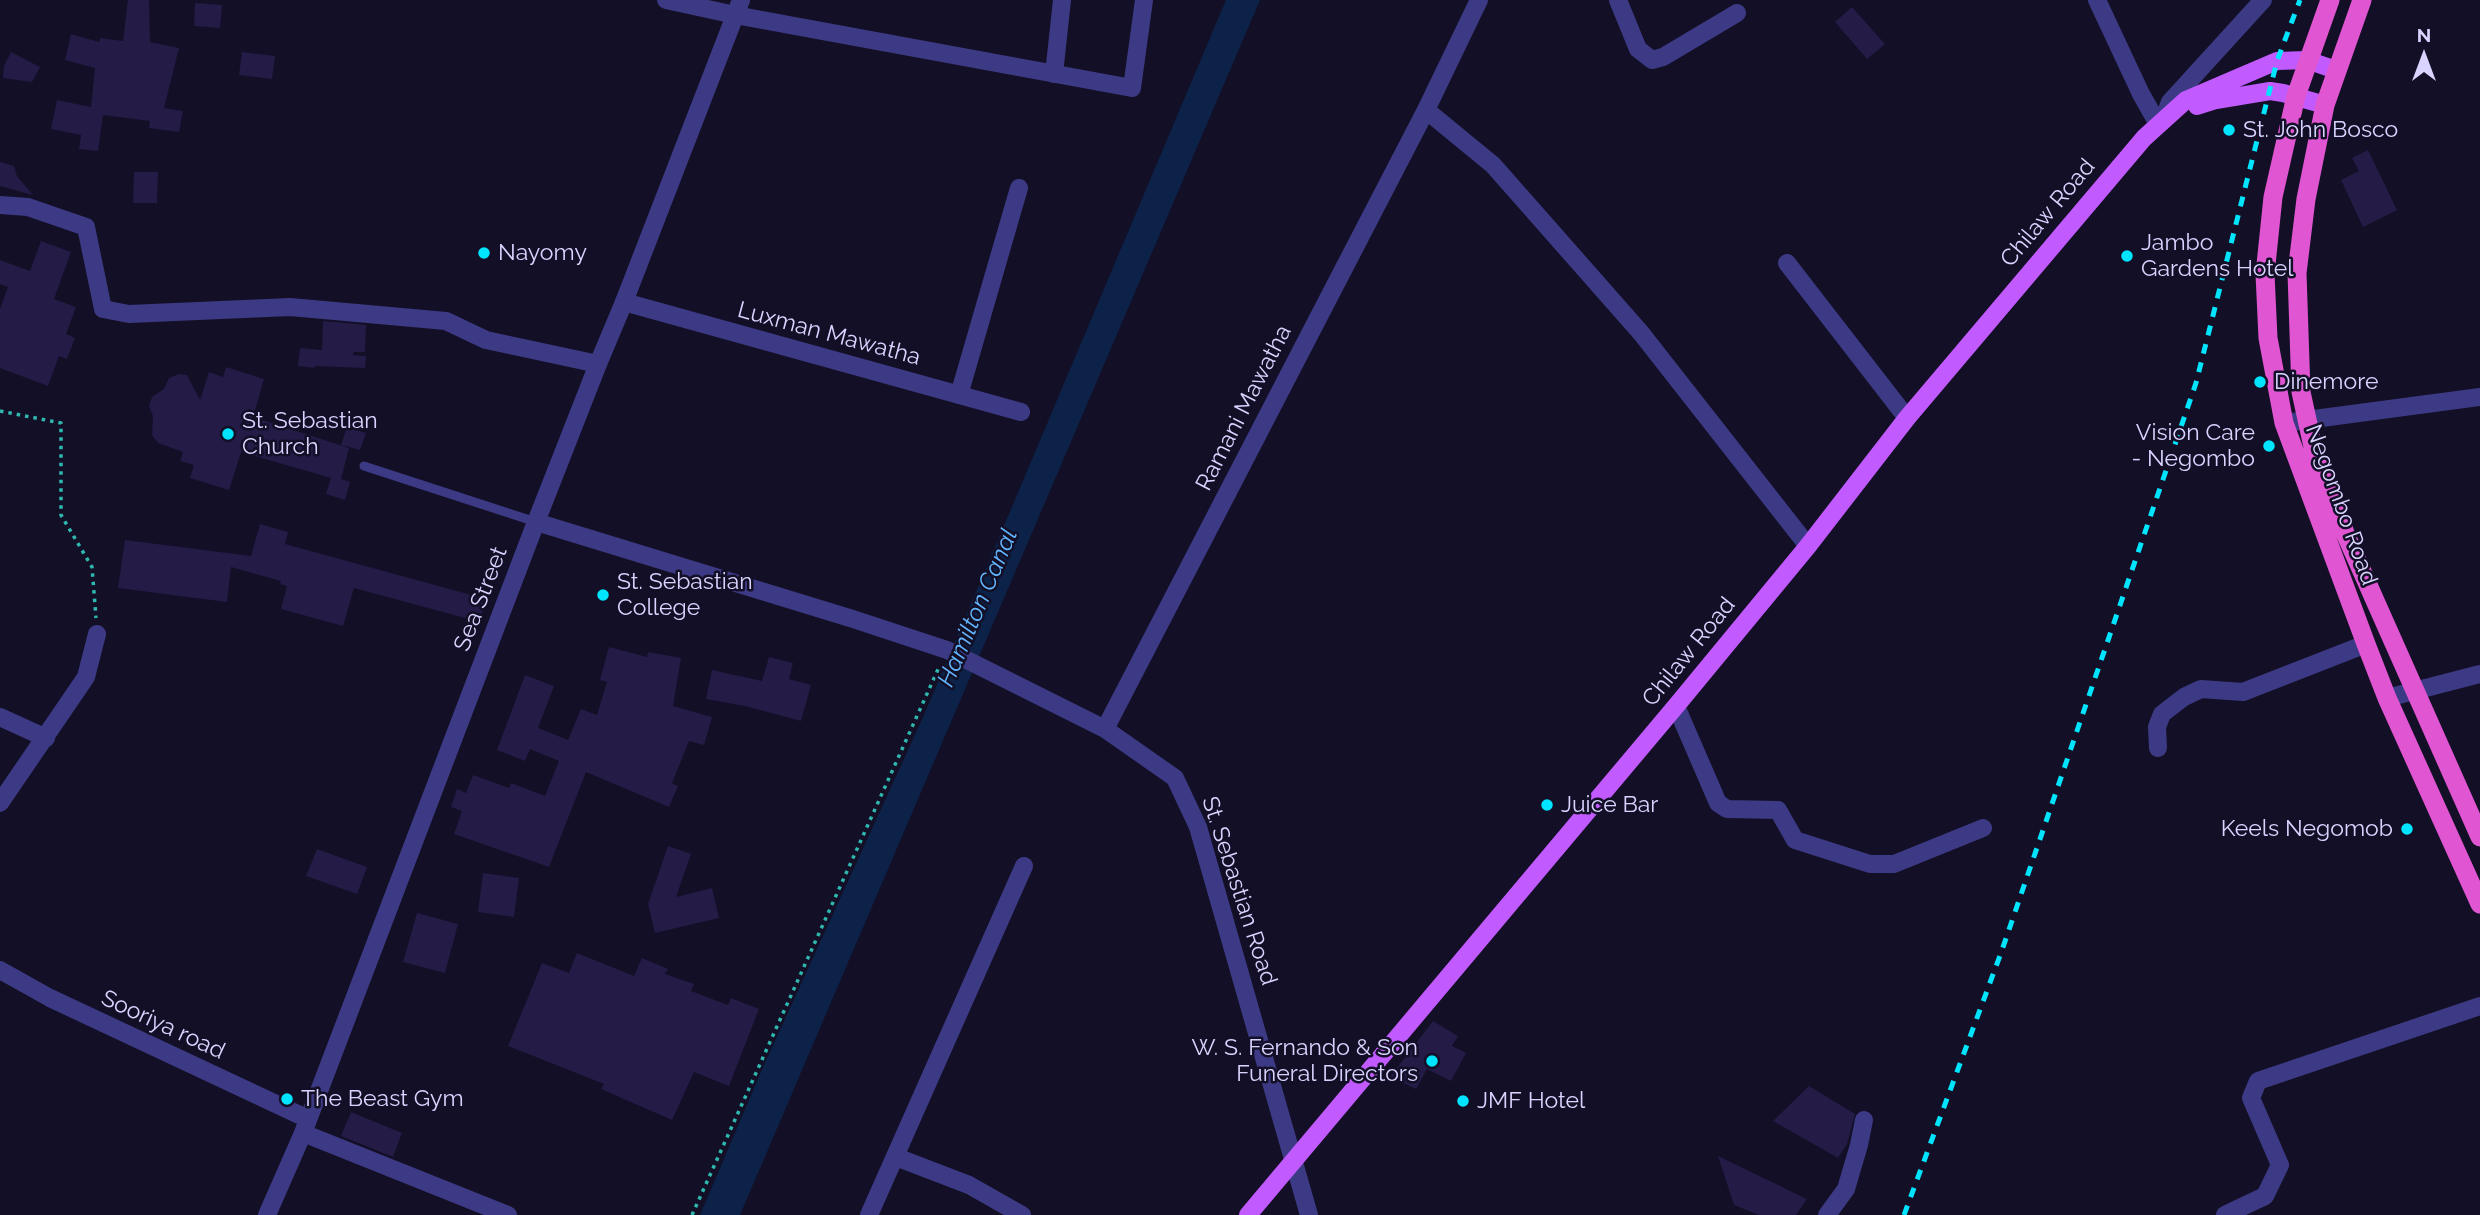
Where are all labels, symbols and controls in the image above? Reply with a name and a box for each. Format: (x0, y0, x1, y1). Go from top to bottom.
north arrow (2389, 21, 2459, 91)
text: N (2417, 24, 2431, 46)
place label: St. John Bosco (2243, 116, 2398, 144)
marker: St. John Bosco (2221, 122, 2237, 138)
street label: Chilaw Road (1995, 153, 2101, 273)
place label: Jambo Gardens Hotel (2141, 229, 2293, 283)
place label: Nayomy (498, 239, 587, 267)
marker: Nayomy (476, 245, 492, 261)
marker: Jambo Gardens Hotel (2119, 248, 2135, 264)
street label: Luxman Mawatha (734, 296, 924, 372)
street label: Ramani Mawatha (1190, 321, 1298, 495)
place label: Dinemore (2274, 368, 2378, 396)
marker: Dinemore (2252, 374, 2268, 390)
place label: St. Sebastian Church (242, 407, 378, 461)
place label: Vision Care - Negombo (2131, 419, 2255, 473)
street label: Negombo Road (2299, 421, 2383, 589)
marker: St. Sebastian Church (220, 426, 236, 442)
marker: Vision Care - Negombo (2261, 438, 2277, 454)
water label: Hamilton Canal (932, 525, 1024, 691)
street label: Sea Street (448, 543, 514, 655)
place label: St. Sebastian College (617, 568, 753, 622)
marker: St. Sebastian College (595, 587, 611, 603)
street label: Chilaw Road (1637, 592, 1741, 712)
place label: Juice Bar (1561, 791, 1658, 819)
street label: St. Sebastian Road (1195, 793, 1283, 989)
marker: Juice Bar (1539, 797, 1555, 813)
place label: Keels Negomob (2221, 815, 2393, 843)
marker: Keels Negomob (2399, 821, 2415, 837)
street label: Sooriya road (97, 984, 229, 1066)
place label: W. S. Fernando & Son Funeral Directors (1191, 1034, 1418, 1088)
marker: W. S. Fernando & Son Funeral Directors (1424, 1053, 1440, 1069)
place label: The Beast Gym (301, 1085, 464, 1113)
place label: JMF Hotel (1477, 1087, 1585, 1115)
marker: The Beast Gym (279, 1091, 295, 1107)
marker: JMF Hotel (1455, 1093, 1471, 1109)

